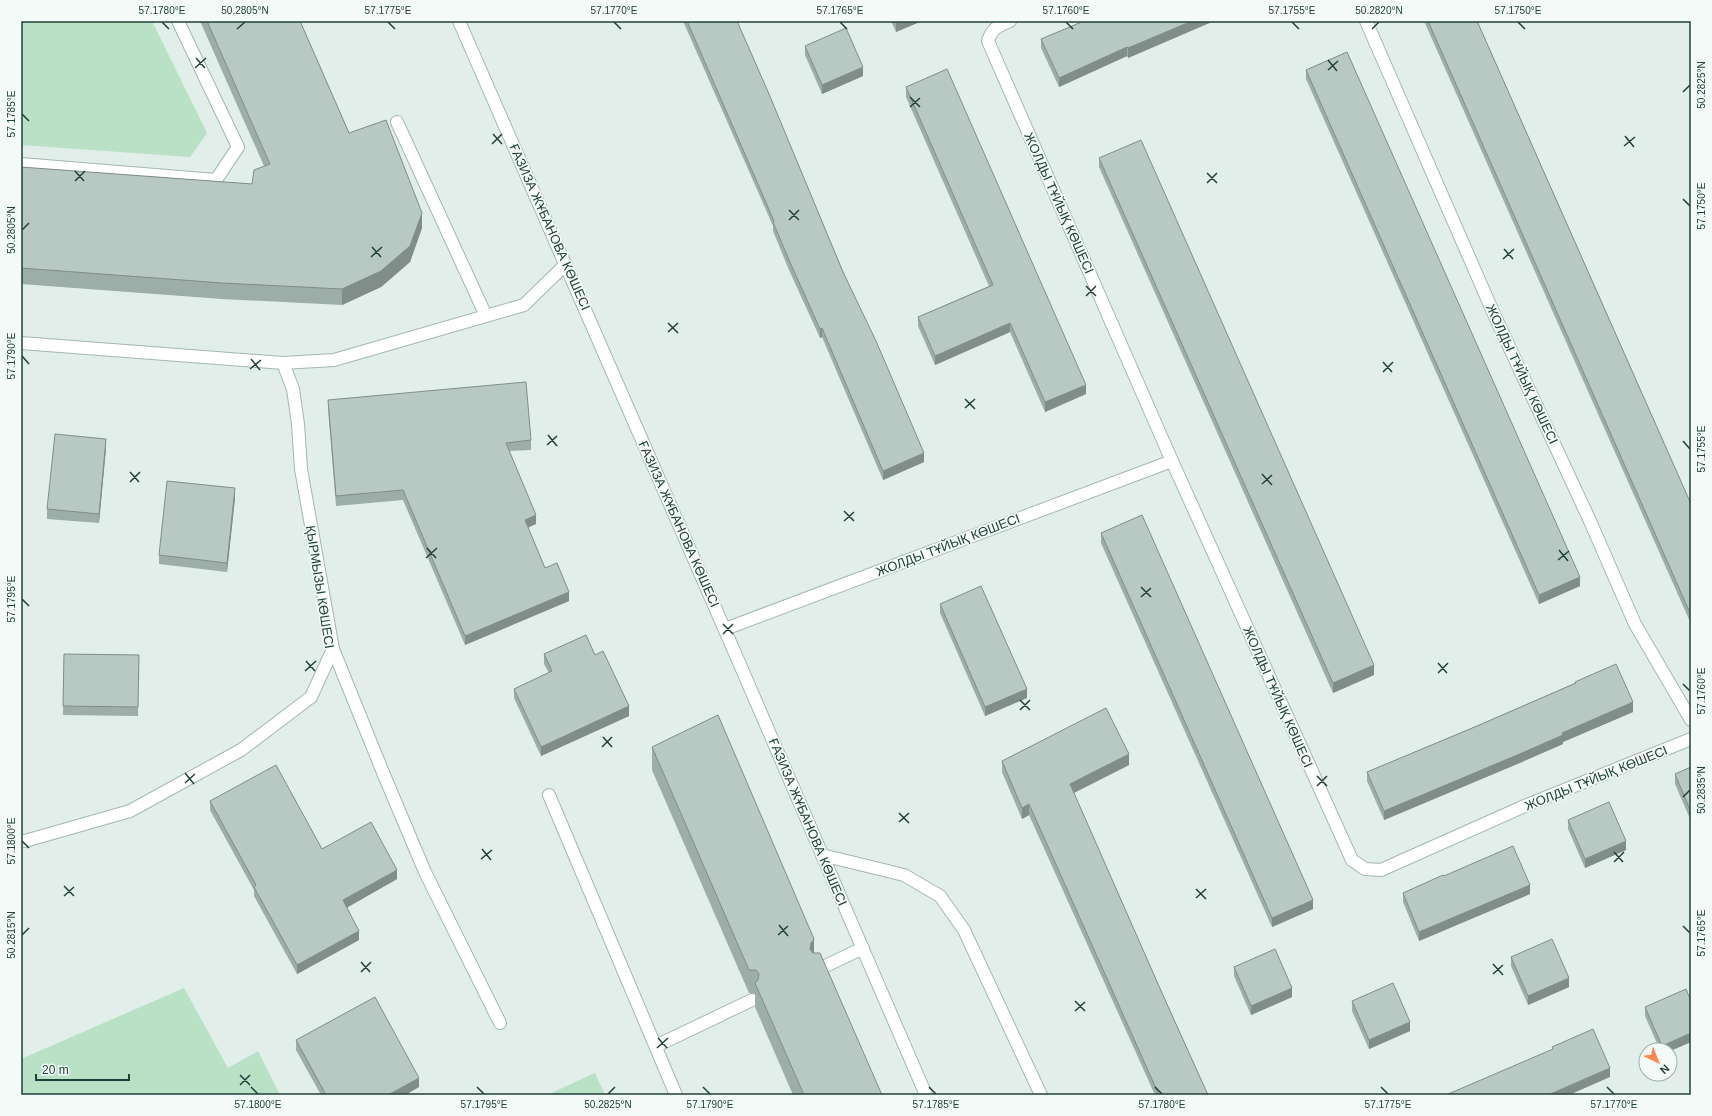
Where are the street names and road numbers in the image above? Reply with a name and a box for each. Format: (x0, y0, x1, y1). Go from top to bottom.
street label: ЖОЛДЫ ТҰЙЫҚ КӨШЕСІ (1021, 130, 1097, 276)
street label: ҒАЗИЗА ЖҰБАНОВА КӨШЕСІ (506, 142, 594, 312)
street label: ЖОЛДЫ ТҰЙЫҚ КӨШЕСІ (1483, 302, 1561, 446)
street label: ҒАЗИЗА ЖҰБАНОВА КӨШЕСІ (635, 439, 723, 609)
street label: ЖОЛДЫ ТҰЙЫҚ КӨШЕСІ (874, 511, 1022, 579)
street label: ҚЫРМЫЗЫ КӨШЕСІ (303, 524, 337, 650)
street label: ЖОЛДЫ ТҰЙЫҚ КӨШЕСІ (1240, 624, 1316, 770)
street label: ҒАЗИЗА ЖҰБАНОВА КӨШЕСІ (766, 736, 850, 908)
street label: ЖОЛДЫ ТҰЙЫҚ КӨШЕСІ (1522, 742, 1670, 814)

